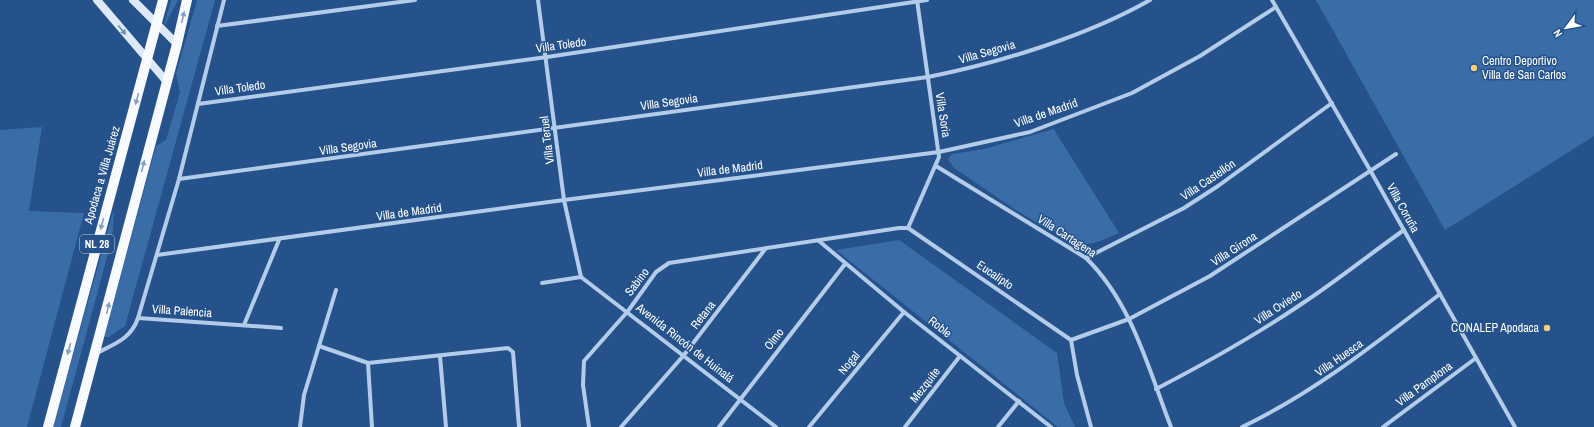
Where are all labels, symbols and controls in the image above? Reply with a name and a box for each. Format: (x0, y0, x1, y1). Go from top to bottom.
north arrow (1546, 8, 1586, 48)
one-way arrow (181, 11, 187, 23)
one-way arrow (118, 25, 127, 35)
text: N (1550, 27, 1565, 40)
street label: Villa Toledo (535, 34, 587, 56)
street label: Villa Segovia (957, 36, 1017, 68)
place label: Centro Deportivo Villa de San Carlos (1482, 53, 1566, 83)
marker: Centro Deportivo Villa de San Carlos (1469, 63, 1479, 73)
street label: Villa Toledo (214, 77, 266, 99)
street label: Villa Segovia (639, 90, 699, 114)
street label: Villa Soria (932, 91, 955, 139)
one-way arrow (134, 93, 140, 105)
street label: Villa de Madrid (1012, 95, 1080, 131)
street label: Villa Teruel (536, 115, 558, 165)
street label: Apodaca a Villa Juárez (80, 124, 124, 227)
street label: Villa Segovia (318, 135, 378, 159)
street label: Villa Castellón (1178, 156, 1238, 204)
street label: Villa de Madrid (696, 157, 764, 181)
one-way arrow (141, 160, 147, 173)
street label: Villa Coruña (1383, 181, 1423, 236)
street label: Villa de Madrid (375, 199, 443, 225)
street label: Villa Cartagena (1034, 211, 1100, 261)
one-way arrow (99, 218, 105, 230)
street label: Villa Girona (1208, 228, 1261, 270)
road number: NL 28 (80, 235, 114, 253)
street label: Eucalipto (974, 257, 1016, 293)
street label: Sabino (621, 265, 653, 299)
street label: Villa Oviedo (1251, 286, 1305, 328)
street label: Retana (687, 297, 719, 332)
street label: Avenida Rincón de Huinalá (632, 299, 738, 387)
street label: Villa Palencia (152, 301, 213, 321)
one-way arrow (105, 302, 111, 315)
street label: Roble (925, 313, 955, 341)
place label: CONALEP Apodaca (1451, 320, 1540, 336)
marker: CONALEP Apodaca (1542, 323, 1552, 333)
street label: Olmo (760, 325, 788, 353)
street label: Villa Huesca (1312, 335, 1367, 380)
one-way arrow (65, 343, 71, 356)
street label: Nogal (835, 348, 863, 378)
street label: Villa Pamplona (1393, 358, 1456, 410)
street label: Mezquite (906, 364, 944, 406)

